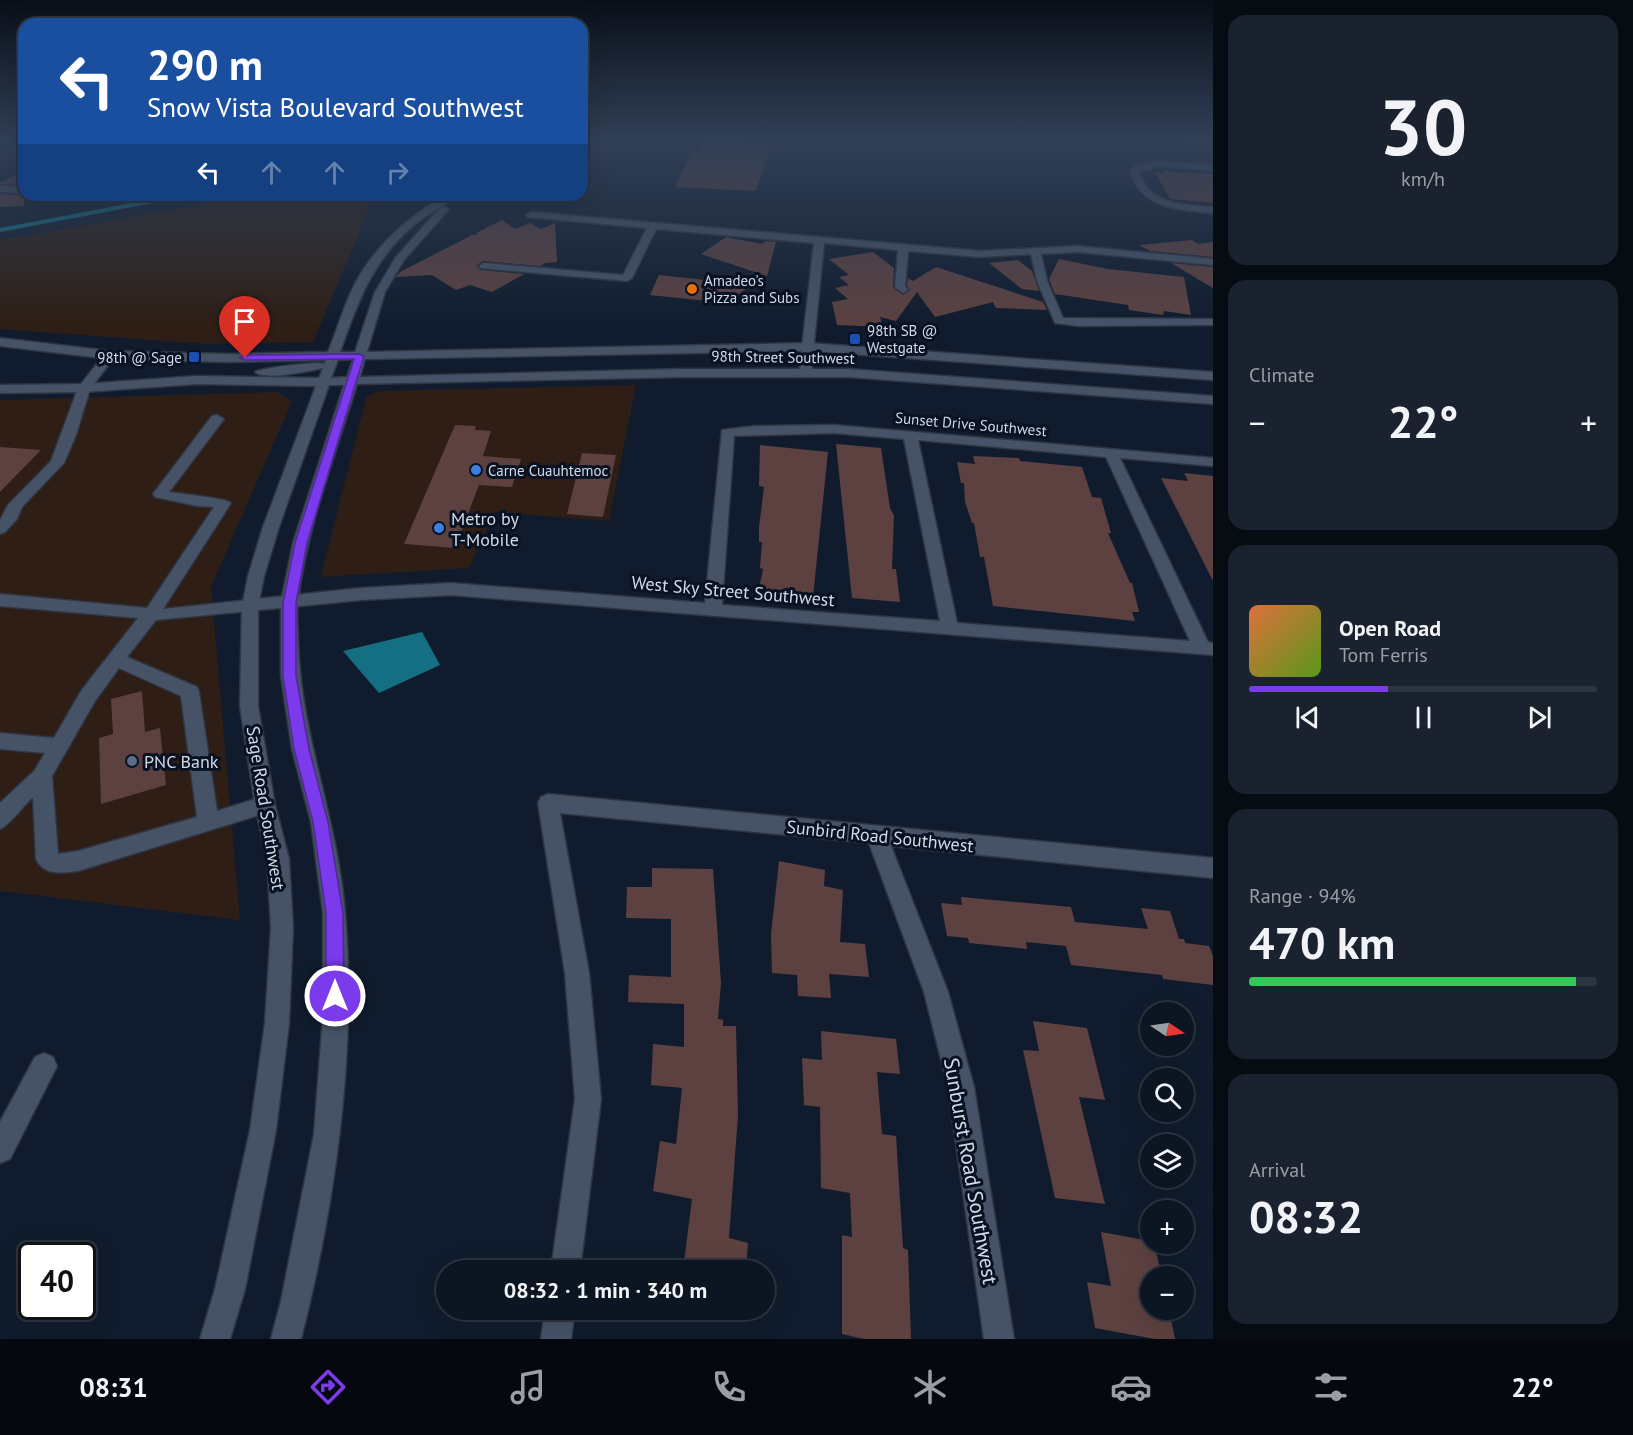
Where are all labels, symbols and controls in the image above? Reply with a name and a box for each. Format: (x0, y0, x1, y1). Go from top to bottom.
text: 290 m (147, 37, 263, 92)
icon: left (48, 42, 126, 120)
text: 30 (1379, 76, 1467, 177)
text: Snow Vista Boulevard Southwest (147, 90, 524, 124)
icon: left (192, 156, 225, 189)
icon: ahead (255, 156, 288, 189)
icon: ahead (318, 156, 351, 189)
icon: right (381, 156, 414, 189)
text: km/h (1401, 166, 1445, 192)
place label: Amadeo's Pizza and Subs (704, 271, 799, 307)
marker: Amadeo's Pizza and Subs (685, 282, 699, 296)
pin (219, 296, 270, 358)
icon: arrive (228, 305, 261, 338)
place label: 98th SB @ Westgate (867, 321, 937, 357)
marker: 98th SB @ Westgate (848, 332, 862, 346)
street label: 98th Street Southwest (711, 346, 855, 368)
place label: 98th @ Sage (97, 348, 182, 367)
marker: 98th @ Sage (187, 350, 201, 364)
text: Climate (1249, 362, 1315, 388)
text: 22° (1388, 392, 1458, 450)
text: − (1249, 401, 1266, 444)
text: + (1580, 401, 1597, 444)
street label: Sunset Drive Southwest (894, 408, 1048, 440)
place label: Carne Cuauhtemoc (488, 461, 609, 480)
marker: Carne Cuauhtemoc (469, 463, 483, 477)
place label: Metro by T-Mobile (451, 507, 520, 551)
marker: Metro by T-Mobile (432, 521, 446, 535)
street label: West Sky Street Southwest (630, 571, 836, 611)
text: Open Road (1339, 614, 1441, 642)
text: Tom Ferris (1339, 642, 1428, 668)
icon: previous (1291, 701, 1324, 734)
icon: pause (1407, 701, 1440, 734)
icon: next (1523, 701, 1556, 734)
street label: Sage Road Southwest (242, 724, 290, 892)
place label: PNC Bank (144, 750, 219, 773)
marker: PNC Bank (125, 754, 139, 768)
street label: Sunbird Road Southwest (785, 815, 975, 857)
text: Range · 94% (1249, 883, 1356, 909)
text: 470 km (1249, 913, 1395, 971)
position arrow (303, 964, 367, 1028)
north arrow (1140, 1002, 1194, 1056)
map controls (1140, 1002, 1194, 1320)
street label: Sunburst Road Southwest (938, 1056, 1004, 1286)
button: search (1140, 1068, 1194, 1122)
button: layers (1140, 1134, 1194, 1188)
text: Arrival (1249, 1157, 1305, 1183)
text: 08:32 (1249, 1187, 1363, 1245)
button: + (1140, 1200, 1194, 1254)
speed limit sign: 40 (18, 1242, 96, 1320)
button: − (1140, 1266, 1194, 1320)
text: 08:32 · 1 min · 340 m (504, 1276, 707, 1304)
icon: directions (307, 1366, 349, 1408)
icon: music (507, 1366, 549, 1408)
icon: phone (708, 1366, 750, 1408)
icon: climate (909, 1366, 951, 1408)
icon: car (1110, 1366, 1152, 1408)
icon: filters (1310, 1366, 1352, 1408)
text: 08:31 (79, 1370, 148, 1404)
text: 22° (1511, 1370, 1554, 1404)

